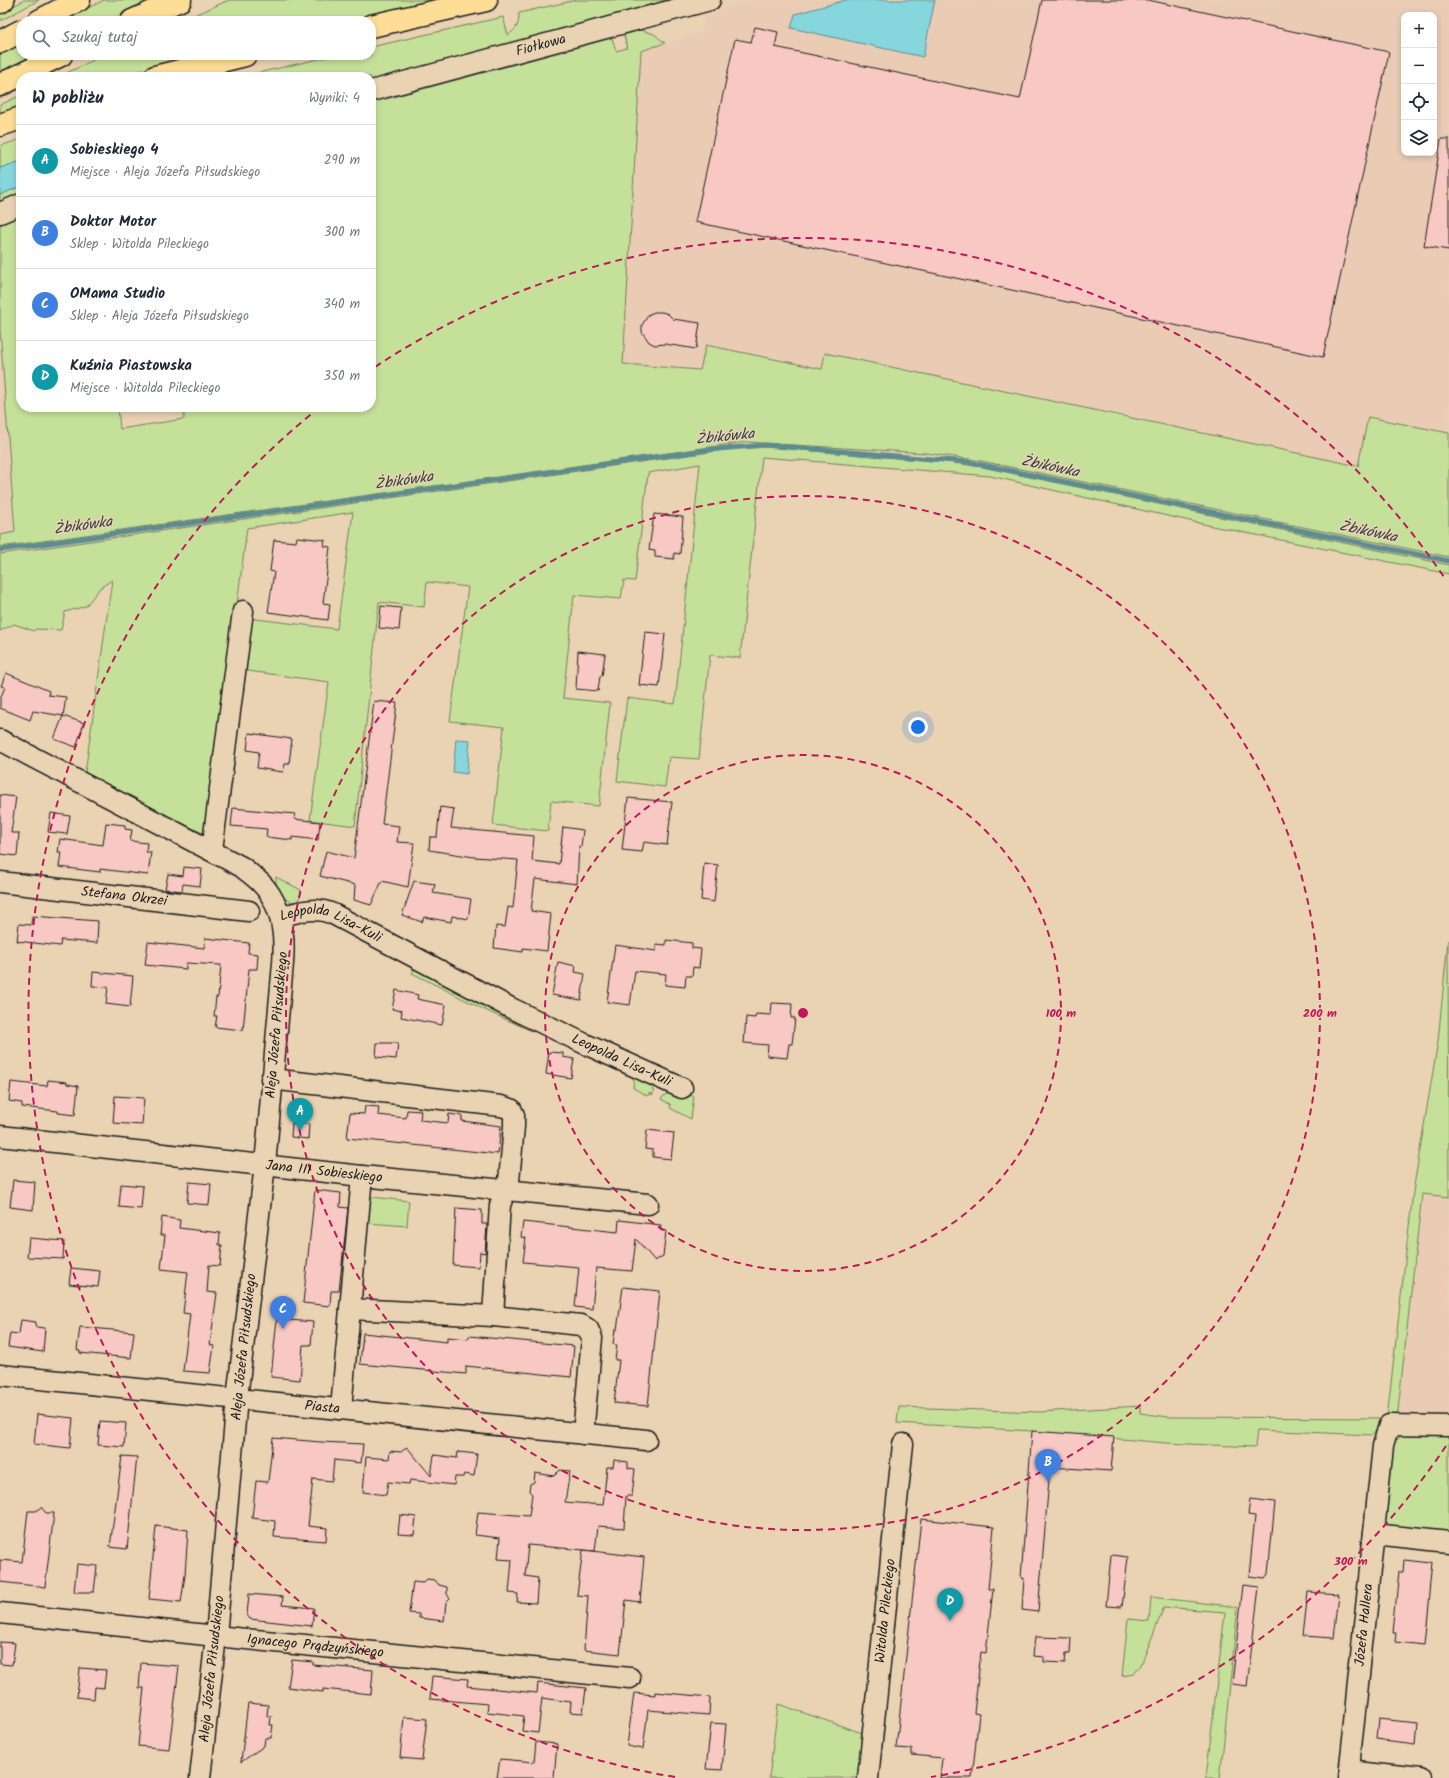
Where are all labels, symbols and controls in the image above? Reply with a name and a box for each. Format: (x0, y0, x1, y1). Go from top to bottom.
map controls (1401, 12, 1437, 156)
button: + (1401, 12, 1437, 48)
search box (16, 16, 376, 60)
text: Szukaj tutaj (62, 26, 137, 50)
icon: search (30, 27, 52, 49)
street label: Fiołkowa (513, 28, 568, 63)
button: − (1401, 48, 1437, 84)
button: locate (1401, 84, 1437, 120)
text: W pobliżu (32, 85, 103, 112)
text: Wyniki: 4 (309, 88, 360, 109)
button: layers (1401, 120, 1437, 156)
text: Sobieskiego 4 (70, 138, 158, 162)
text: A (41, 150, 49, 171)
text: 290 m (324, 150, 360, 171)
text: Miejsce · Aleja Józefa Piłsudskiego (70, 162, 260, 183)
text: Doktor Motor (70, 210, 156, 234)
text: B (41, 222, 49, 243)
text: 300 m (324, 222, 360, 243)
text: Sklep · Witolda Pileckiego (70, 234, 209, 255)
text: OMama Studio (70, 282, 165, 306)
text: C (41, 294, 49, 315)
text: 340 m (323, 294, 360, 315)
text: Sklep · Aleja Józefa Piłsudskiego (70, 306, 249, 327)
text: Kuźnia Piastowska (70, 354, 192, 378)
text: D (41, 366, 49, 387)
text: 350 m (324, 366, 360, 387)
text: Miejsce · Witolda Pileckiego (70, 378, 220, 399)
water label: Żbikówka (695, 422, 756, 452)
water label: Żbikówka (1019, 449, 1082, 485)
water label: Żbikówka (373, 465, 436, 497)
water label: Żbikówka (52, 510, 115, 542)
water label: Żbikówka (1337, 514, 1400, 550)
your location (908, 717, 928, 737)
street label: Stefana Okrzei (80, 881, 169, 912)
street label: Leopolda Lisa-Kuli (277, 899, 386, 949)
street label: Aleja Józefa Piłsudskiego (260, 951, 294, 1099)
text: 100 m (1046, 1004, 1076, 1023)
text: 200 m (1303, 1004, 1337, 1023)
centre of rings (796, 1006, 810, 1020)
street label: Leopolda Lisa-Kuli (568, 1028, 676, 1093)
pin: A (287, 1098, 313, 1131)
street label: Jana III Sobieskiego (264, 1154, 384, 1189)
street label: Aleja Józefa Piłsudskiego (225, 1272, 263, 1422)
pin: C (270, 1296, 296, 1329)
street label: Piasta (304, 1395, 341, 1420)
pin: B (1035, 1449, 1061, 1482)
text: 300 m (1333, 1552, 1368, 1571)
street label: Witolda Pileckiego (869, 1558, 902, 1664)
street label: Józefa Hallera (1349, 1582, 1379, 1667)
pin: D (937, 1588, 963, 1621)
street label: Aleja Józefa Piłsudskiego (193, 1594, 231, 1744)
street label: Ignacego Prądzyńskiego (246, 1628, 385, 1664)

